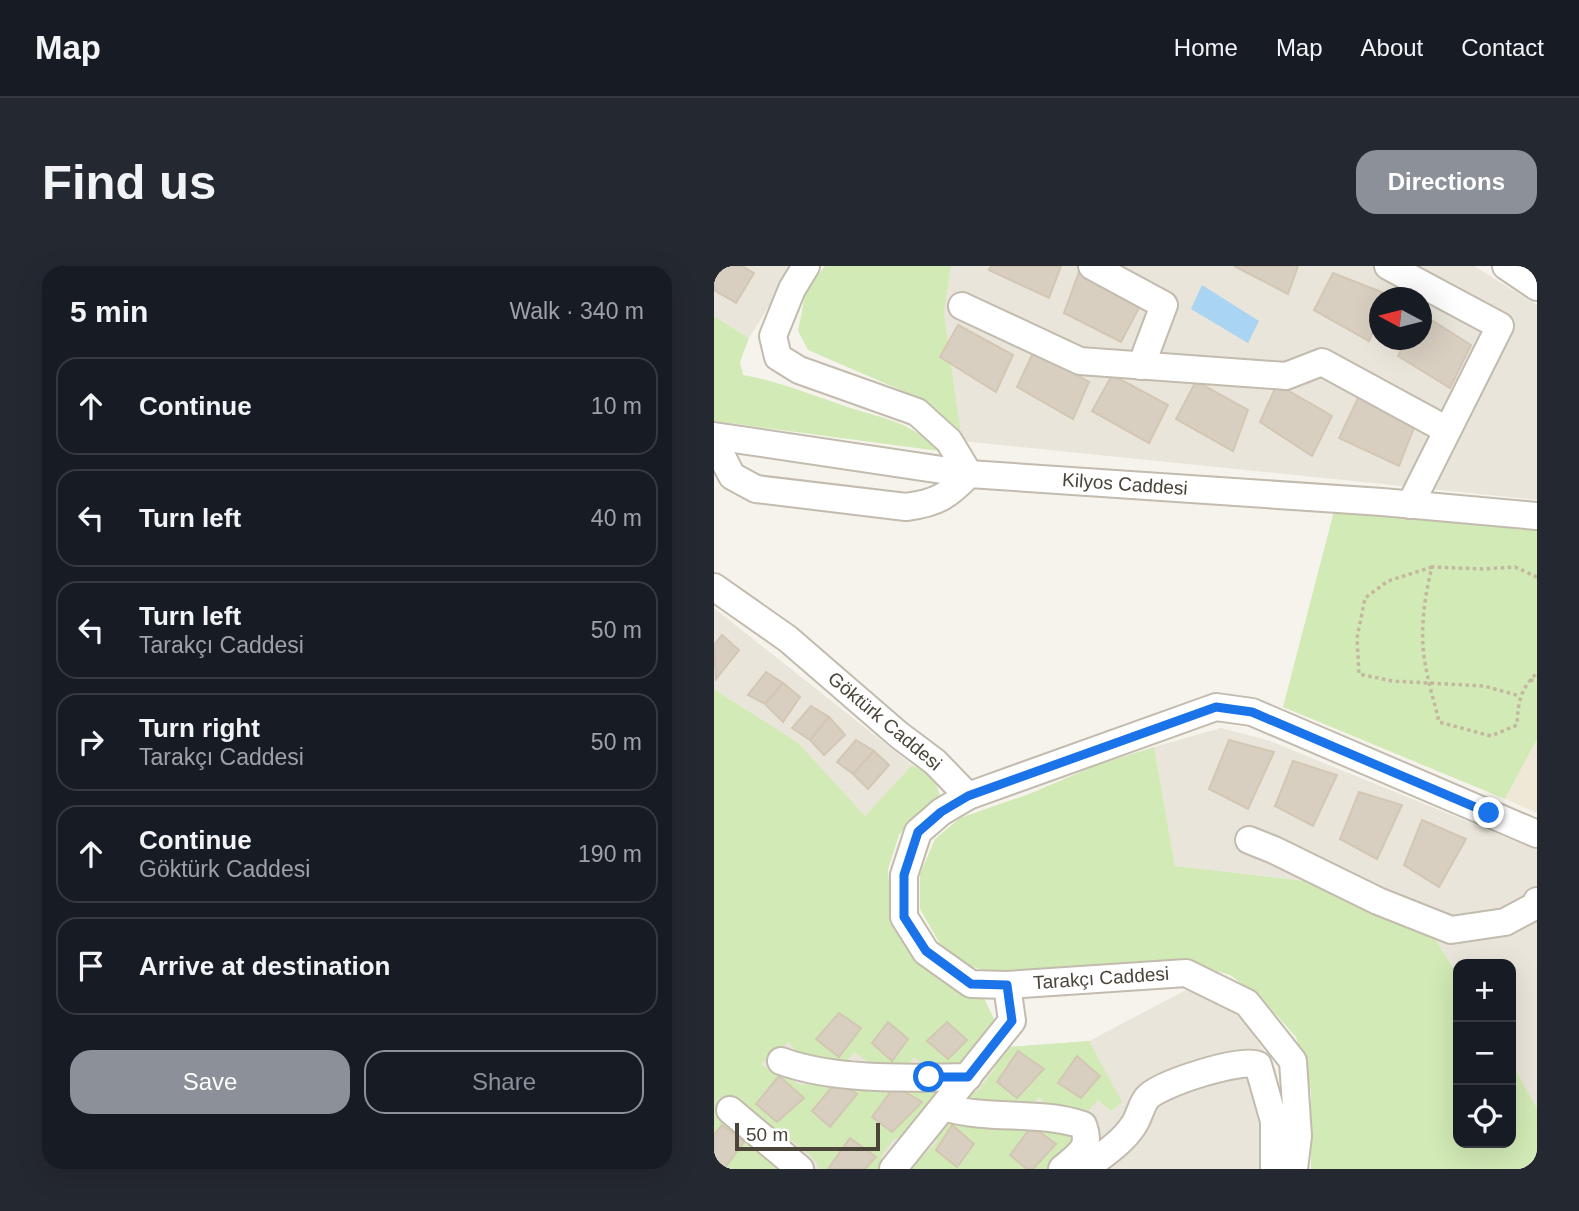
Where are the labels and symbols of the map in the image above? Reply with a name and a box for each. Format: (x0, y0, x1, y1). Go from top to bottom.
north arrow (1369, 287, 1432, 350)
street label: Kilyos Caddesi (1062, 469, 1188, 499)
street label: Göktürk Caddesi (824, 667, 946, 775)
route end (1473, 797, 1504, 828)
street label: Tarakçı Caddesi (1032, 963, 1170, 993)
route start (913, 1061, 944, 1092)
scale bar (735, 1120, 880, 1152)

